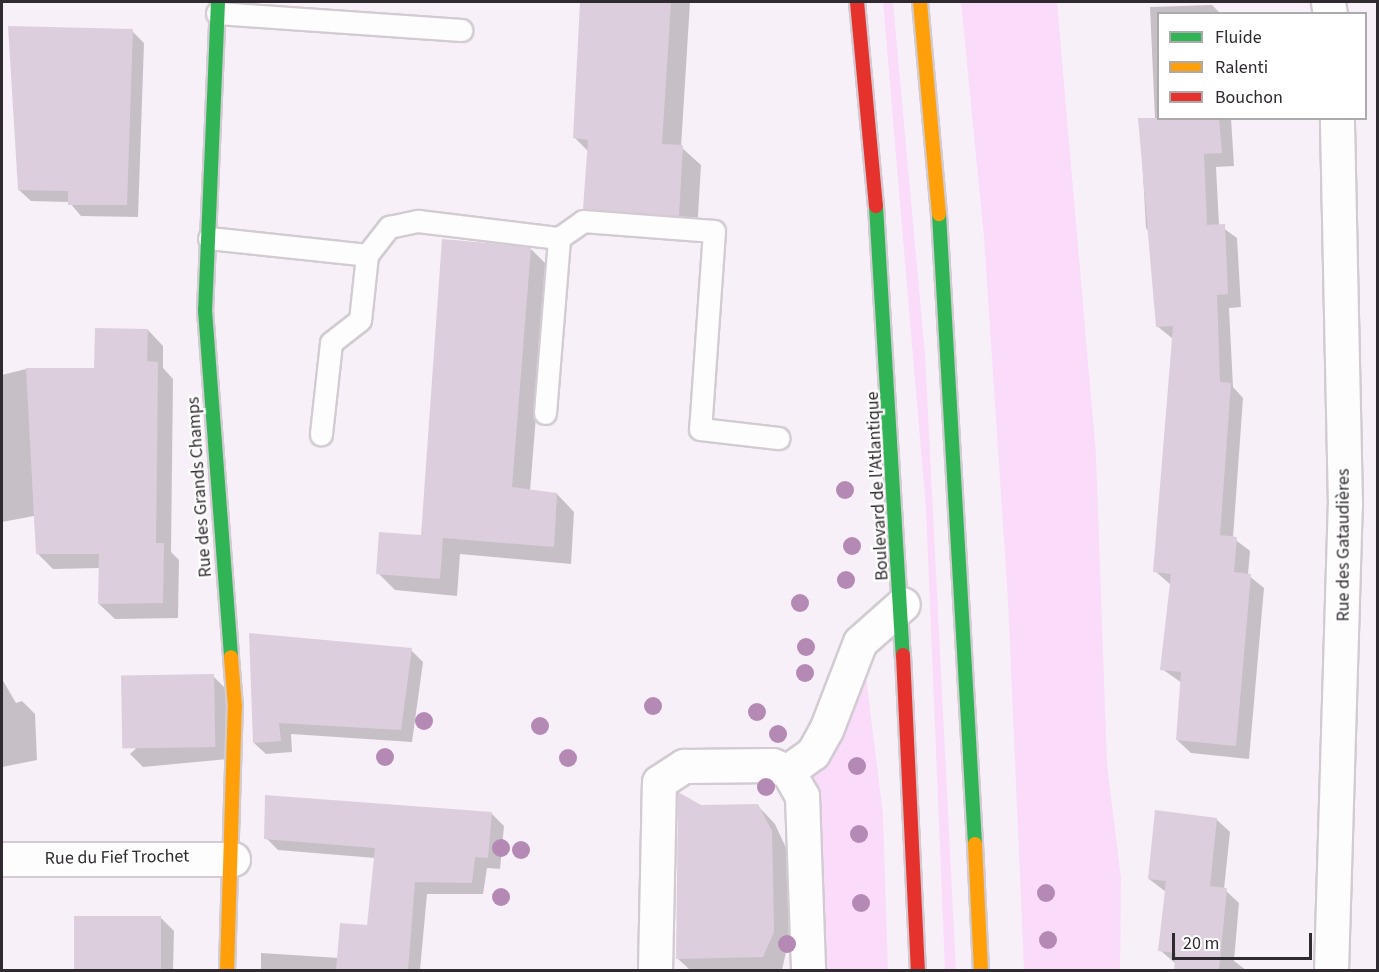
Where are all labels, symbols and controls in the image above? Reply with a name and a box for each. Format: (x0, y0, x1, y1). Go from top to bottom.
legend (1157, 12, 1367, 120)
text: Fluide (1215, 25, 1262, 50)
text: Ralenti (1215, 55, 1268, 80)
text: Bouchon (1215, 85, 1283, 110)
street label: Boulevard de l'Atlantique (862, 391, 894, 581)
street label: Rue des Grands Champs (183, 396, 217, 578)
street label: Rue des Gataudières (1333, 468, 1355, 622)
street label: Rue du Fief Trochet (45, 846, 189, 870)
scale bar (1175, 921, 1314, 959)
text: 20 m (1183, 931, 1219, 956)

